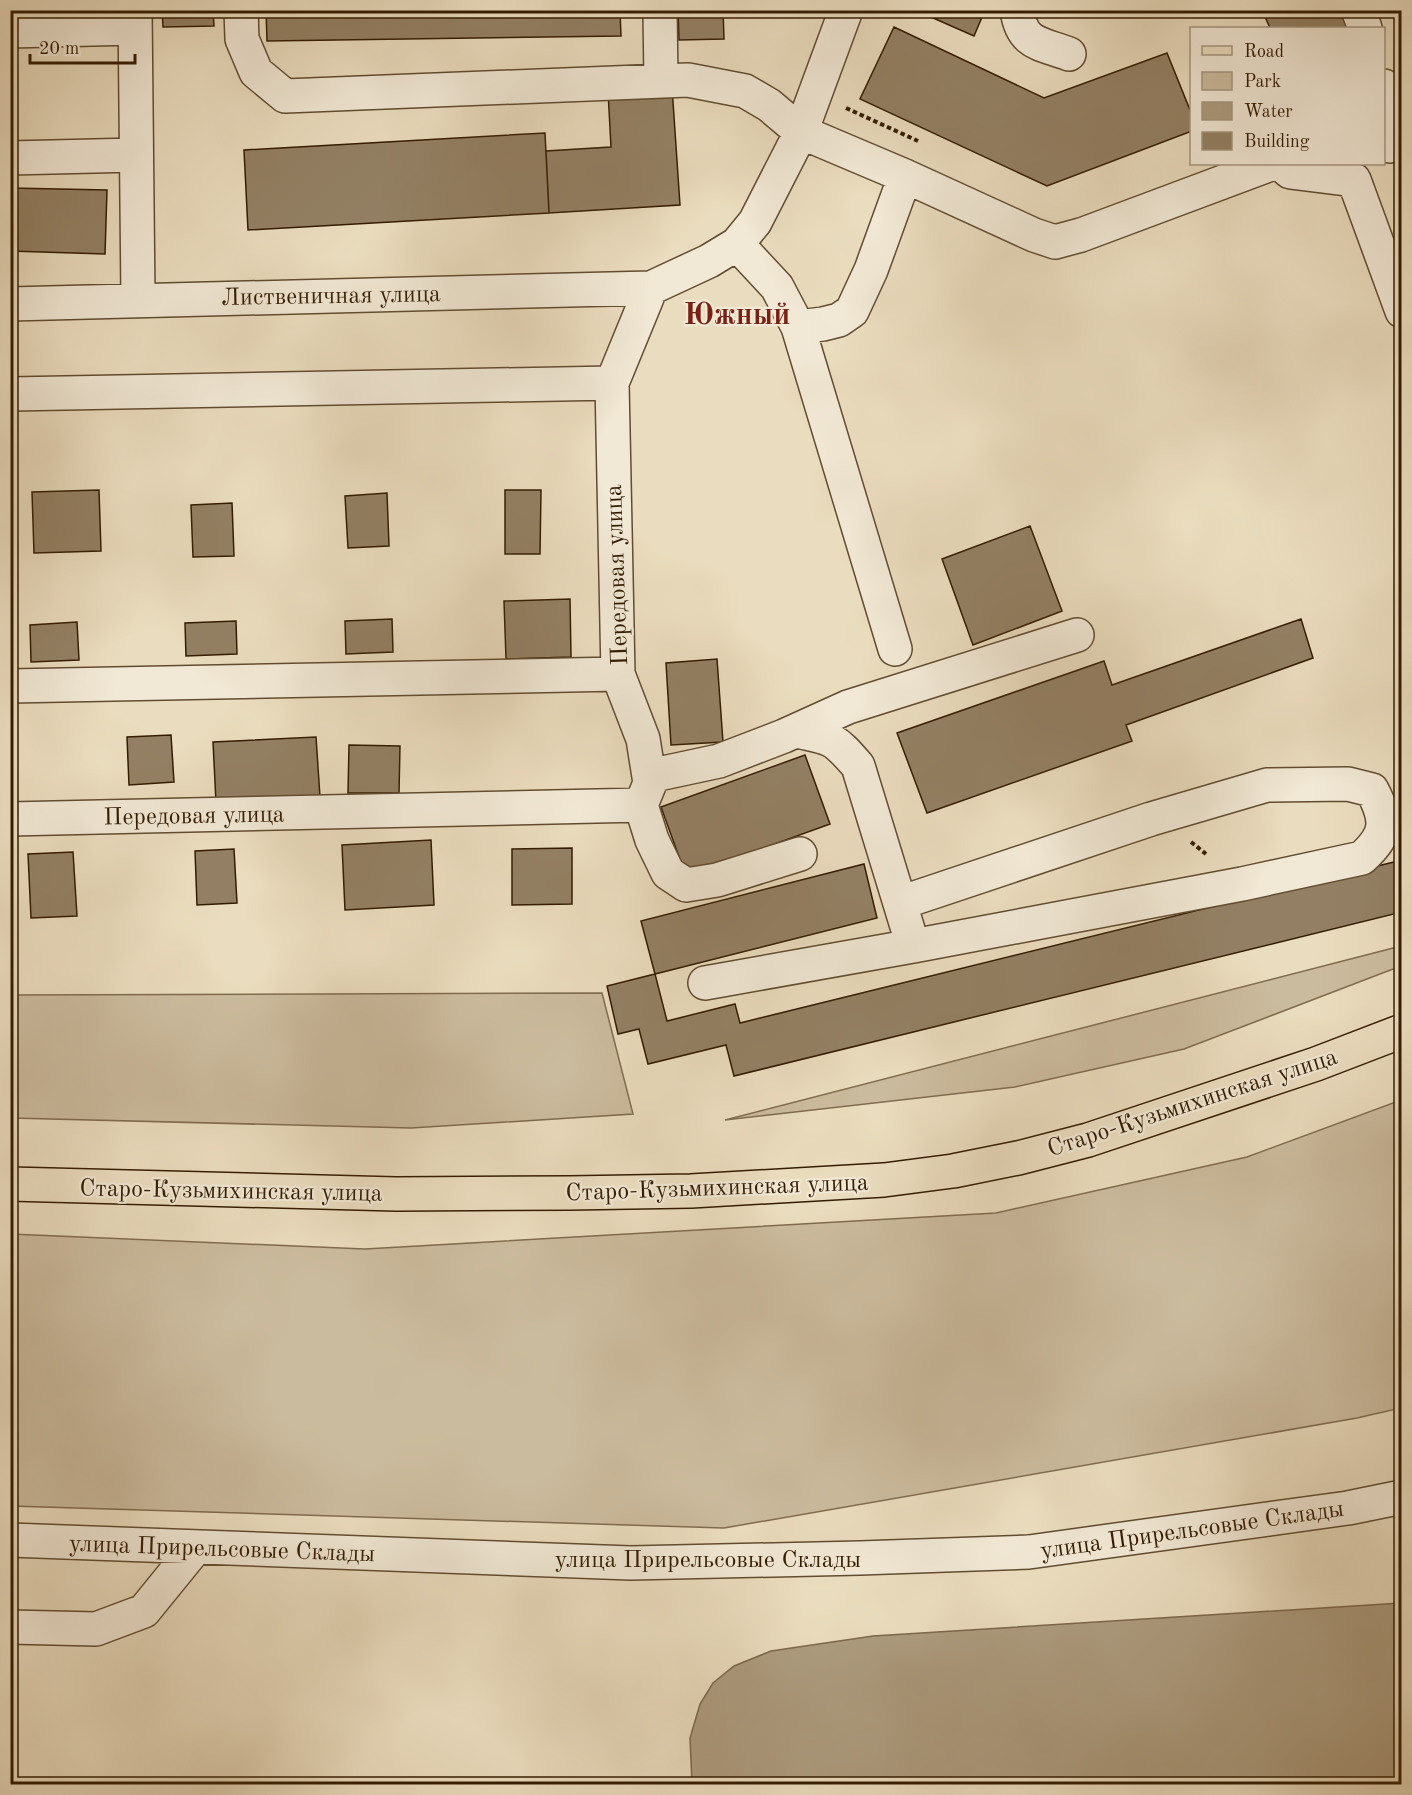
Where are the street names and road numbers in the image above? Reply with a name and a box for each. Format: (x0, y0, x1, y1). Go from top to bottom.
street label: Лиственичная улица (221, 283, 441, 311)
street label: Передовая улица (603, 484, 633, 666)
street label: Передовая улица (103, 803, 285, 831)
street label: Старо-Кузьмихинская улица (1045, 1046, 1341, 1162)
street label: Старо-Кузьмихинская улица (565, 1172, 869, 1206)
street label: Старо-Кузьмихинская улица (79, 1177, 383, 1207)
street label: улица Прирельсовые Склады (1039, 1498, 1346, 1564)
street label: улица Прирельсовые Склады (68, 1533, 375, 1567)
street label: улица Прирельсовые Склады (555, 1549, 861, 1573)

